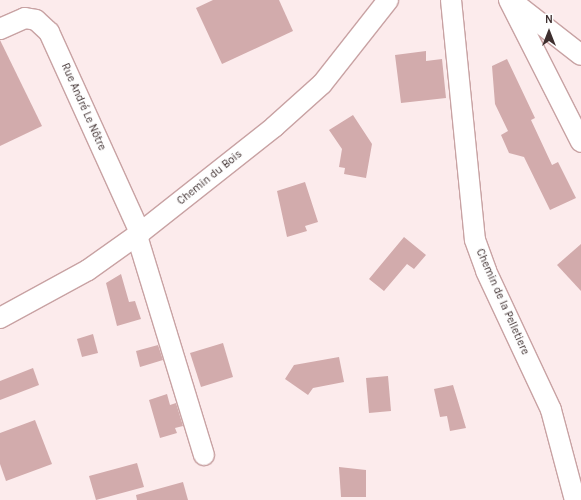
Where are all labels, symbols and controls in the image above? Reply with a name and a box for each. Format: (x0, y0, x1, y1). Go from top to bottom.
north arrow (529, 12, 569, 52)
text: N (545, 13, 553, 26)
street label: Rue André Le Nôtre (58, 61, 108, 153)
street label: Chemin du Bois (175, 148, 245, 208)
street label: Chemin de la Pelletiere (473, 247, 531, 357)

